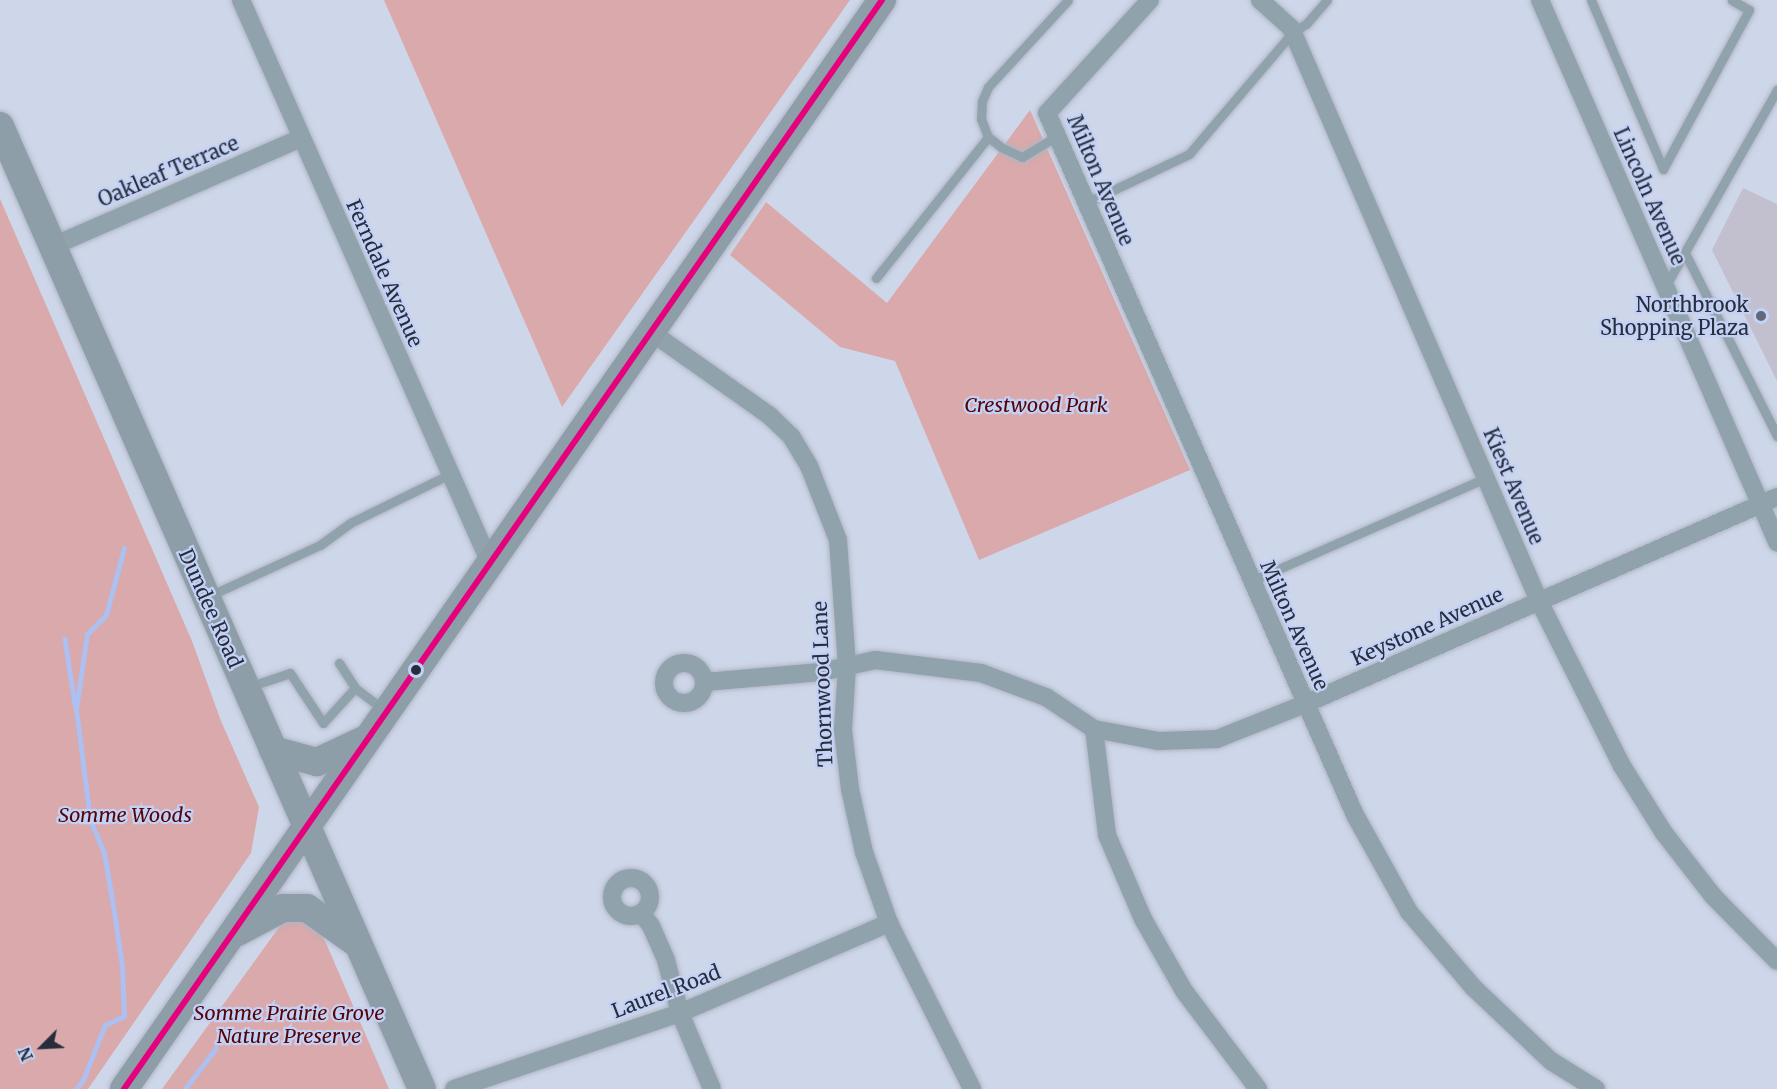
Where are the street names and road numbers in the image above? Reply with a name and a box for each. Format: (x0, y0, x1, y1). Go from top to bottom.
street label: Milton Avenue (1063, 111, 1139, 249)
street label: Lincoln Avenue (1609, 124, 1691, 268)
street label: Oakleaf Terrace (94, 131, 242, 211)
street label: Ferndale Avenue (342, 196, 428, 350)
street label: Kiest Avenue (1479, 424, 1549, 548)
street label: Dundee Road (174, 545, 248, 671)
street label: Milton Avenue (1256, 556, 1334, 694)
street label: Keystone Avenue (1347, 582, 1507, 670)
street label: Thornwood Lane (807, 601, 837, 767)
street label: Laurel Road (608, 959, 724, 1023)

